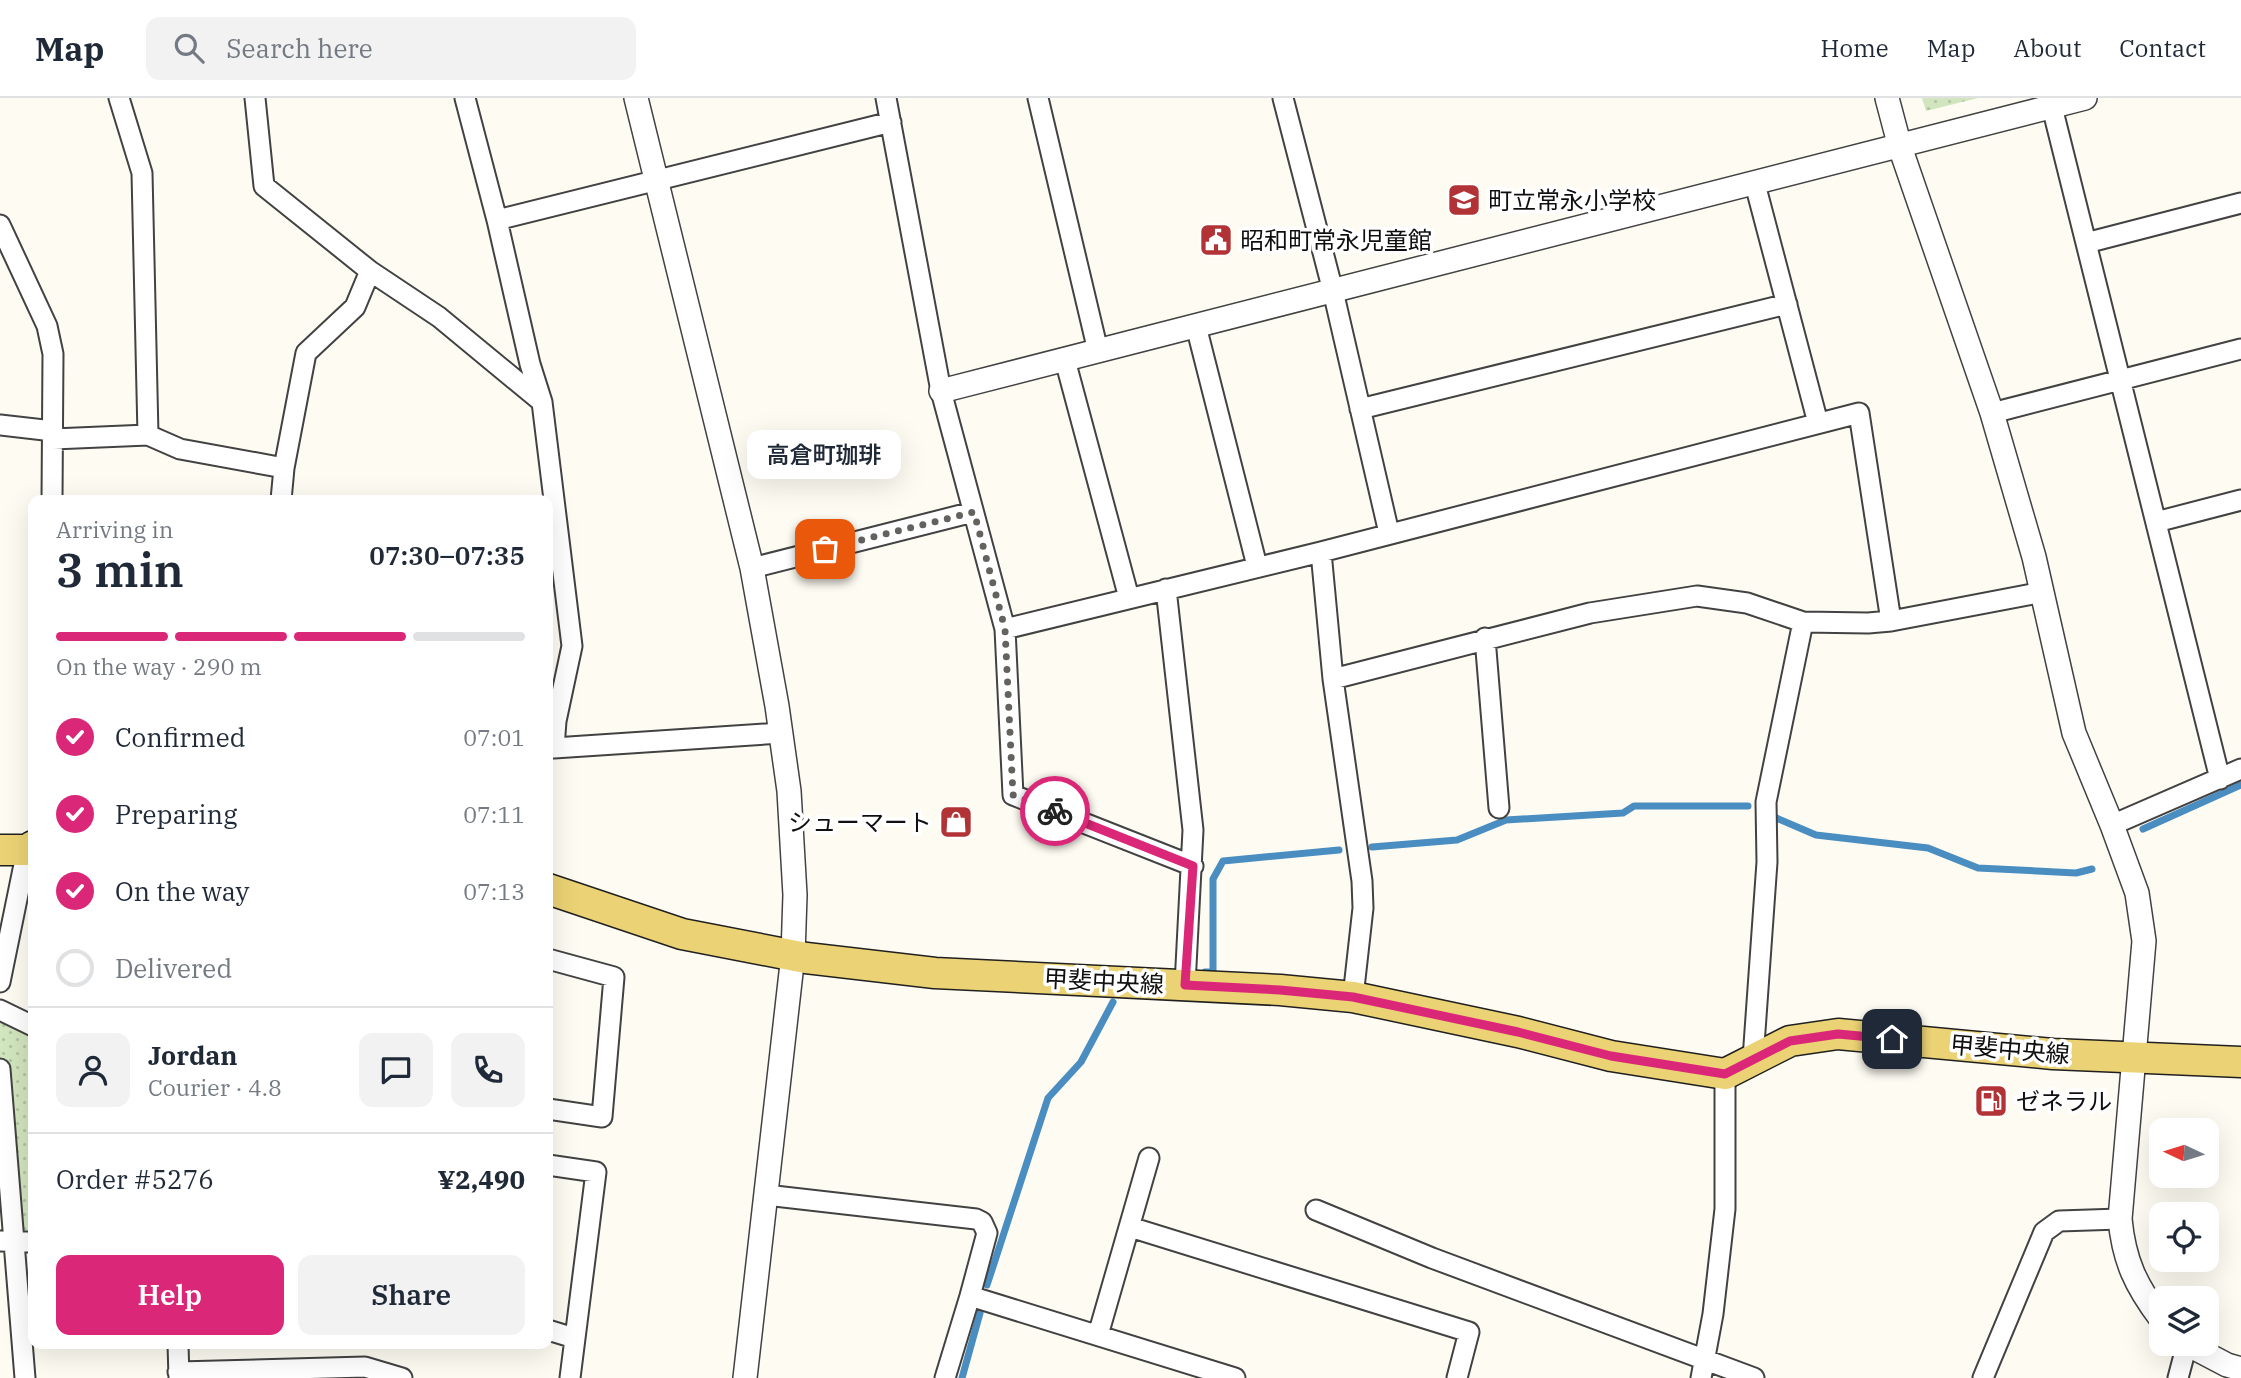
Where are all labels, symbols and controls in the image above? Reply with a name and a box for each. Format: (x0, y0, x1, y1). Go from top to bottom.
search box (146, 17, 636, 80)
text: Map (35, 27, 104, 70)
icon: search (170, 29, 208, 67)
text: Search here (226, 31, 373, 65)
text: Home (1821, 32, 1889, 64)
text: Map (1927, 32, 1975, 64)
text: About (2013, 32, 2081, 64)
text: Contact (2119, 32, 2206, 64)
school or university icon: 町立常永小学校 (1445, 181, 1483, 219)
place label: 町立常永小学校 (1488, 184, 1656, 216)
public building icon: 昭和町常永児童館 (1197, 221, 1235, 259)
place label: 昭和町常永児童館 (1240, 224, 1432, 256)
callout: 高倉町珈琲 (748, 430, 902, 479)
text: 高倉町珈琲 (767, 439, 882, 469)
text: Arriving in (56, 514, 173, 544)
pin (795, 519, 855, 579)
icon: bag (806, 530, 844, 568)
text: 07:30–07:35 (369, 538, 525, 572)
text: 3 min (56, 540, 184, 600)
text: On the way · 290 m (56, 651, 262, 681)
icon: check (56, 718, 94, 756)
text: Confirmed (115, 720, 246, 754)
text: 07:01 (463, 722, 525, 752)
courier (1020, 776, 1090, 846)
icon: bike (1036, 792, 1074, 830)
icon: check (56, 795, 94, 833)
text: Preparing (115, 797, 237, 831)
text: 07:11 (463, 799, 525, 829)
shop icon: シューマート (937, 803, 975, 841)
place label: シューマート (788, 806, 932, 838)
icon: check (56, 872, 94, 910)
text: On the way (115, 874, 249, 908)
text: 07:13 (463, 876, 525, 906)
text: Delivered (115, 951, 232, 985)
street label: 甲斐中央線 (1043, 962, 1165, 1000)
pin (1862, 1009, 1922, 1069)
icon: home (1873, 1020, 1911, 1058)
street label: 甲斐中央線 (1949, 1028, 2071, 1070)
button: person (56, 1033, 130, 1107)
button: chat (359, 1033, 433, 1107)
button: phone (451, 1033, 525, 1107)
text: Jordan (148, 1038, 238, 1072)
text: Courier · 4.8 (148, 1072, 282, 1102)
fuel station icon: ゼネラル (1972, 1082, 2010, 1120)
place label: ゼネラル (2016, 1085, 2112, 1117)
north arrow (2149, 1118, 2219, 1188)
map controls (2149, 1118, 2219, 1356)
text: Order #5276 (56, 1162, 214, 1196)
text: ¥2,490 (438, 1162, 525, 1196)
button: locate (2149, 1202, 2219, 1272)
button: Help (56, 1255, 284, 1335)
button: Share (298, 1255, 525, 1335)
button: layers (2149, 1286, 2219, 1356)

